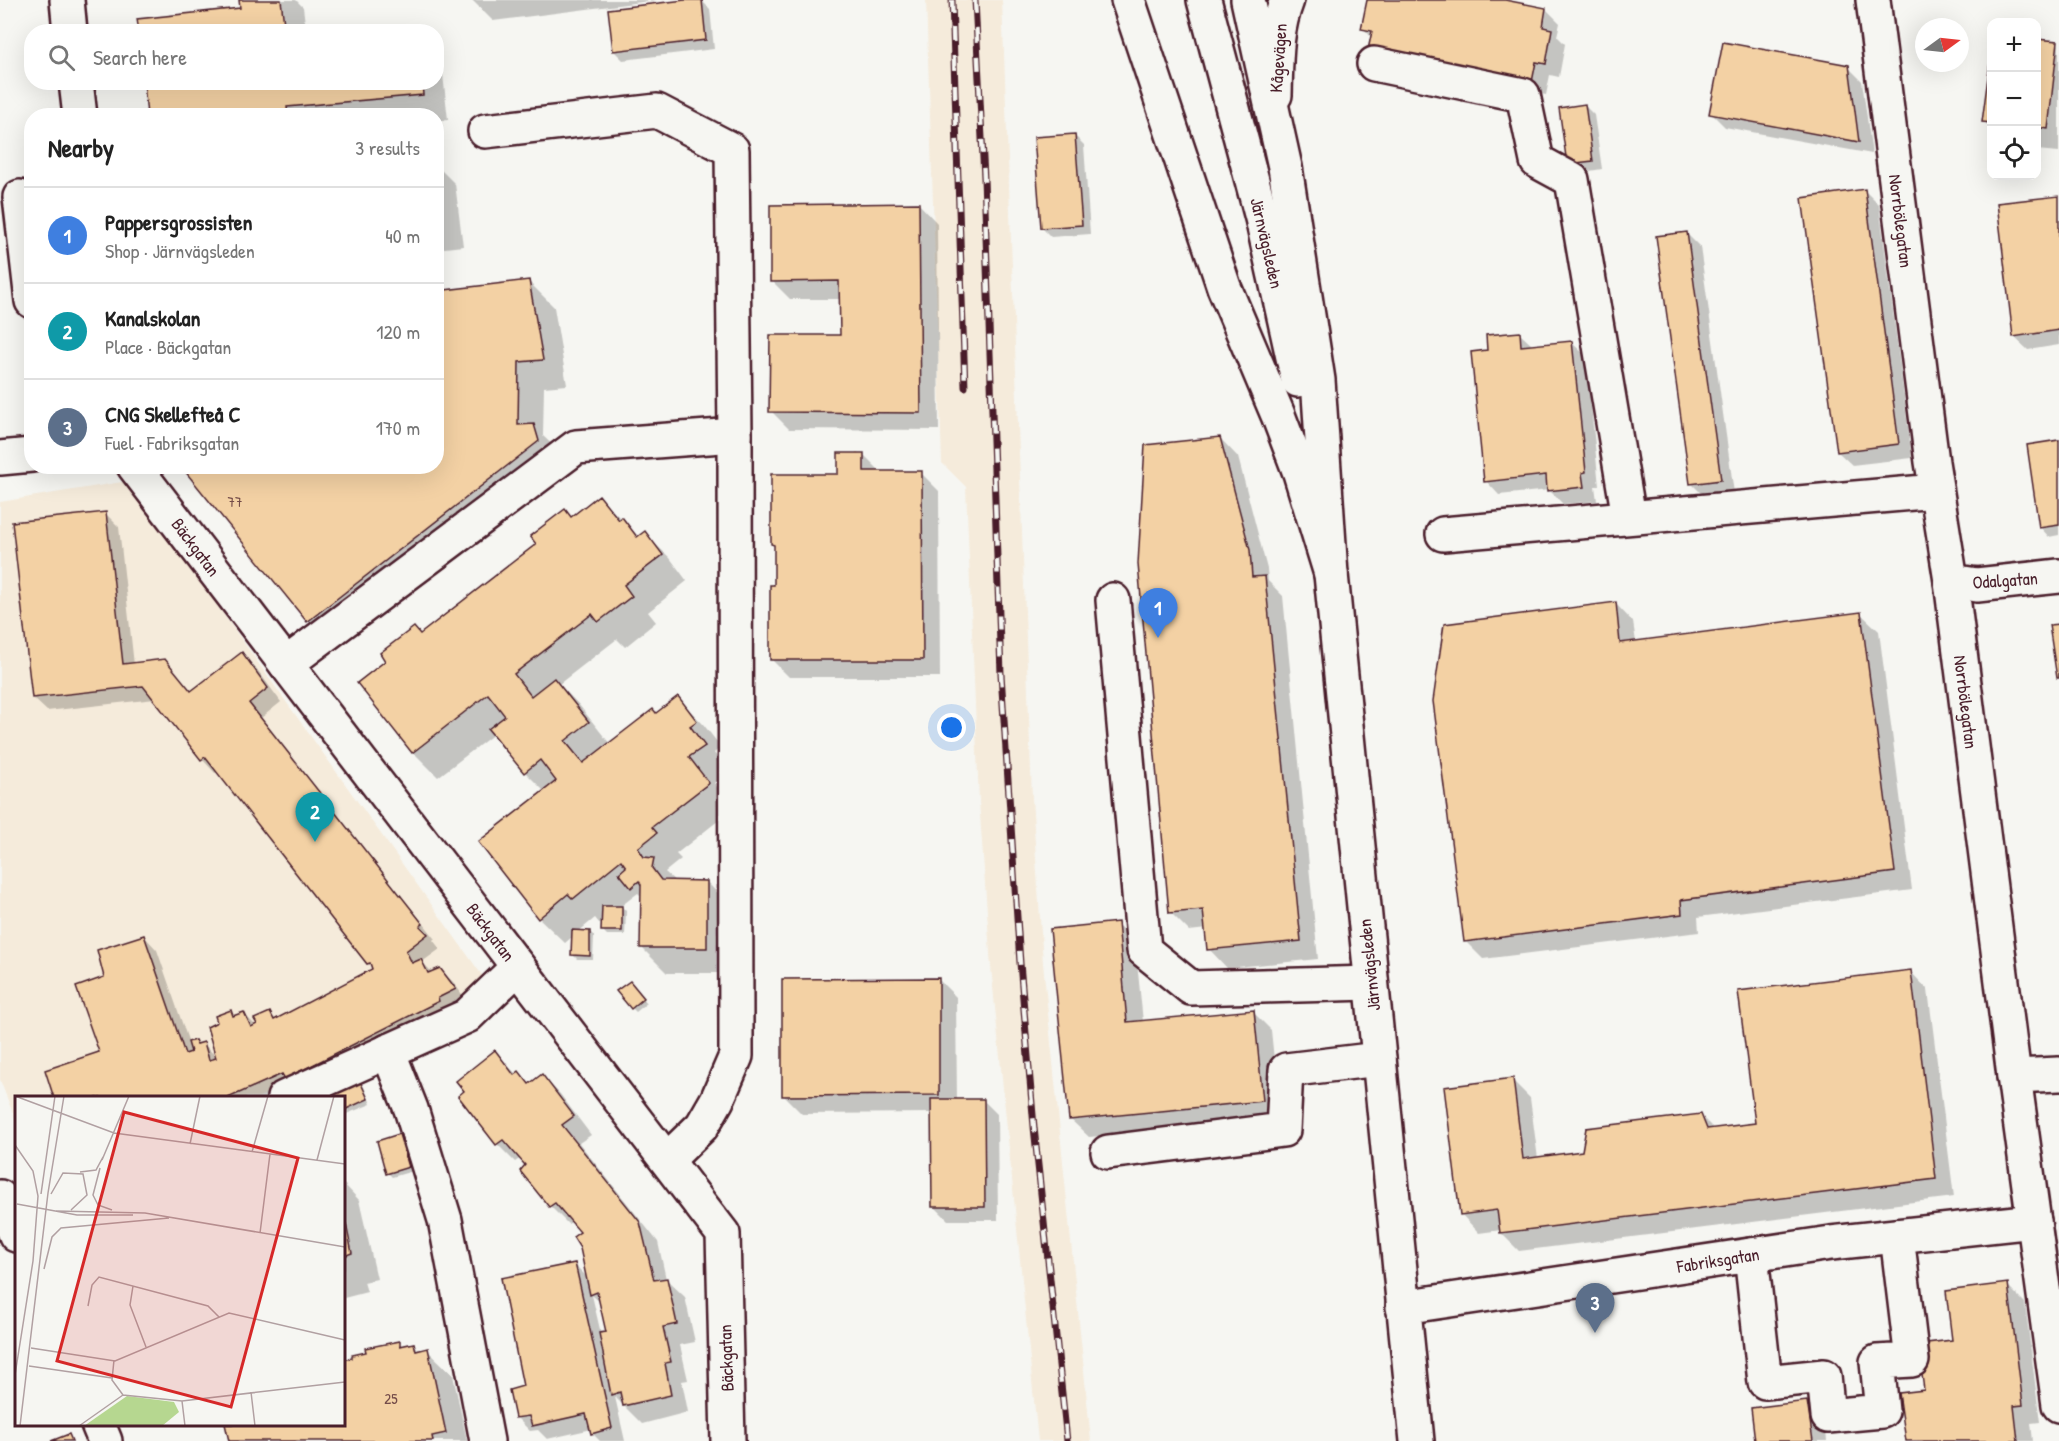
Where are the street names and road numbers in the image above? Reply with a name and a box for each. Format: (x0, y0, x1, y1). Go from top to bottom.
street label: Kågevägen (1263, 23, 1293, 93)
street label: Norrbölegatan (1883, 173, 1919, 269)
street label: Järnvägsleden (1244, 195, 1290, 291)
street label: Bäckgatan (166, 513, 226, 581)
street label: Odalgatan (1972, 565, 2038, 595)
street label: Norrbölegatan (1948, 654, 1984, 750)
street label: Bäckgatan (461, 898, 521, 966)
street label: Järnvägsleden (1352, 918, 1386, 1012)
street label: Fabriksgatan (1674, 1241, 1761, 1279)
street label: Bäckgatan (712, 1324, 740, 1392)

